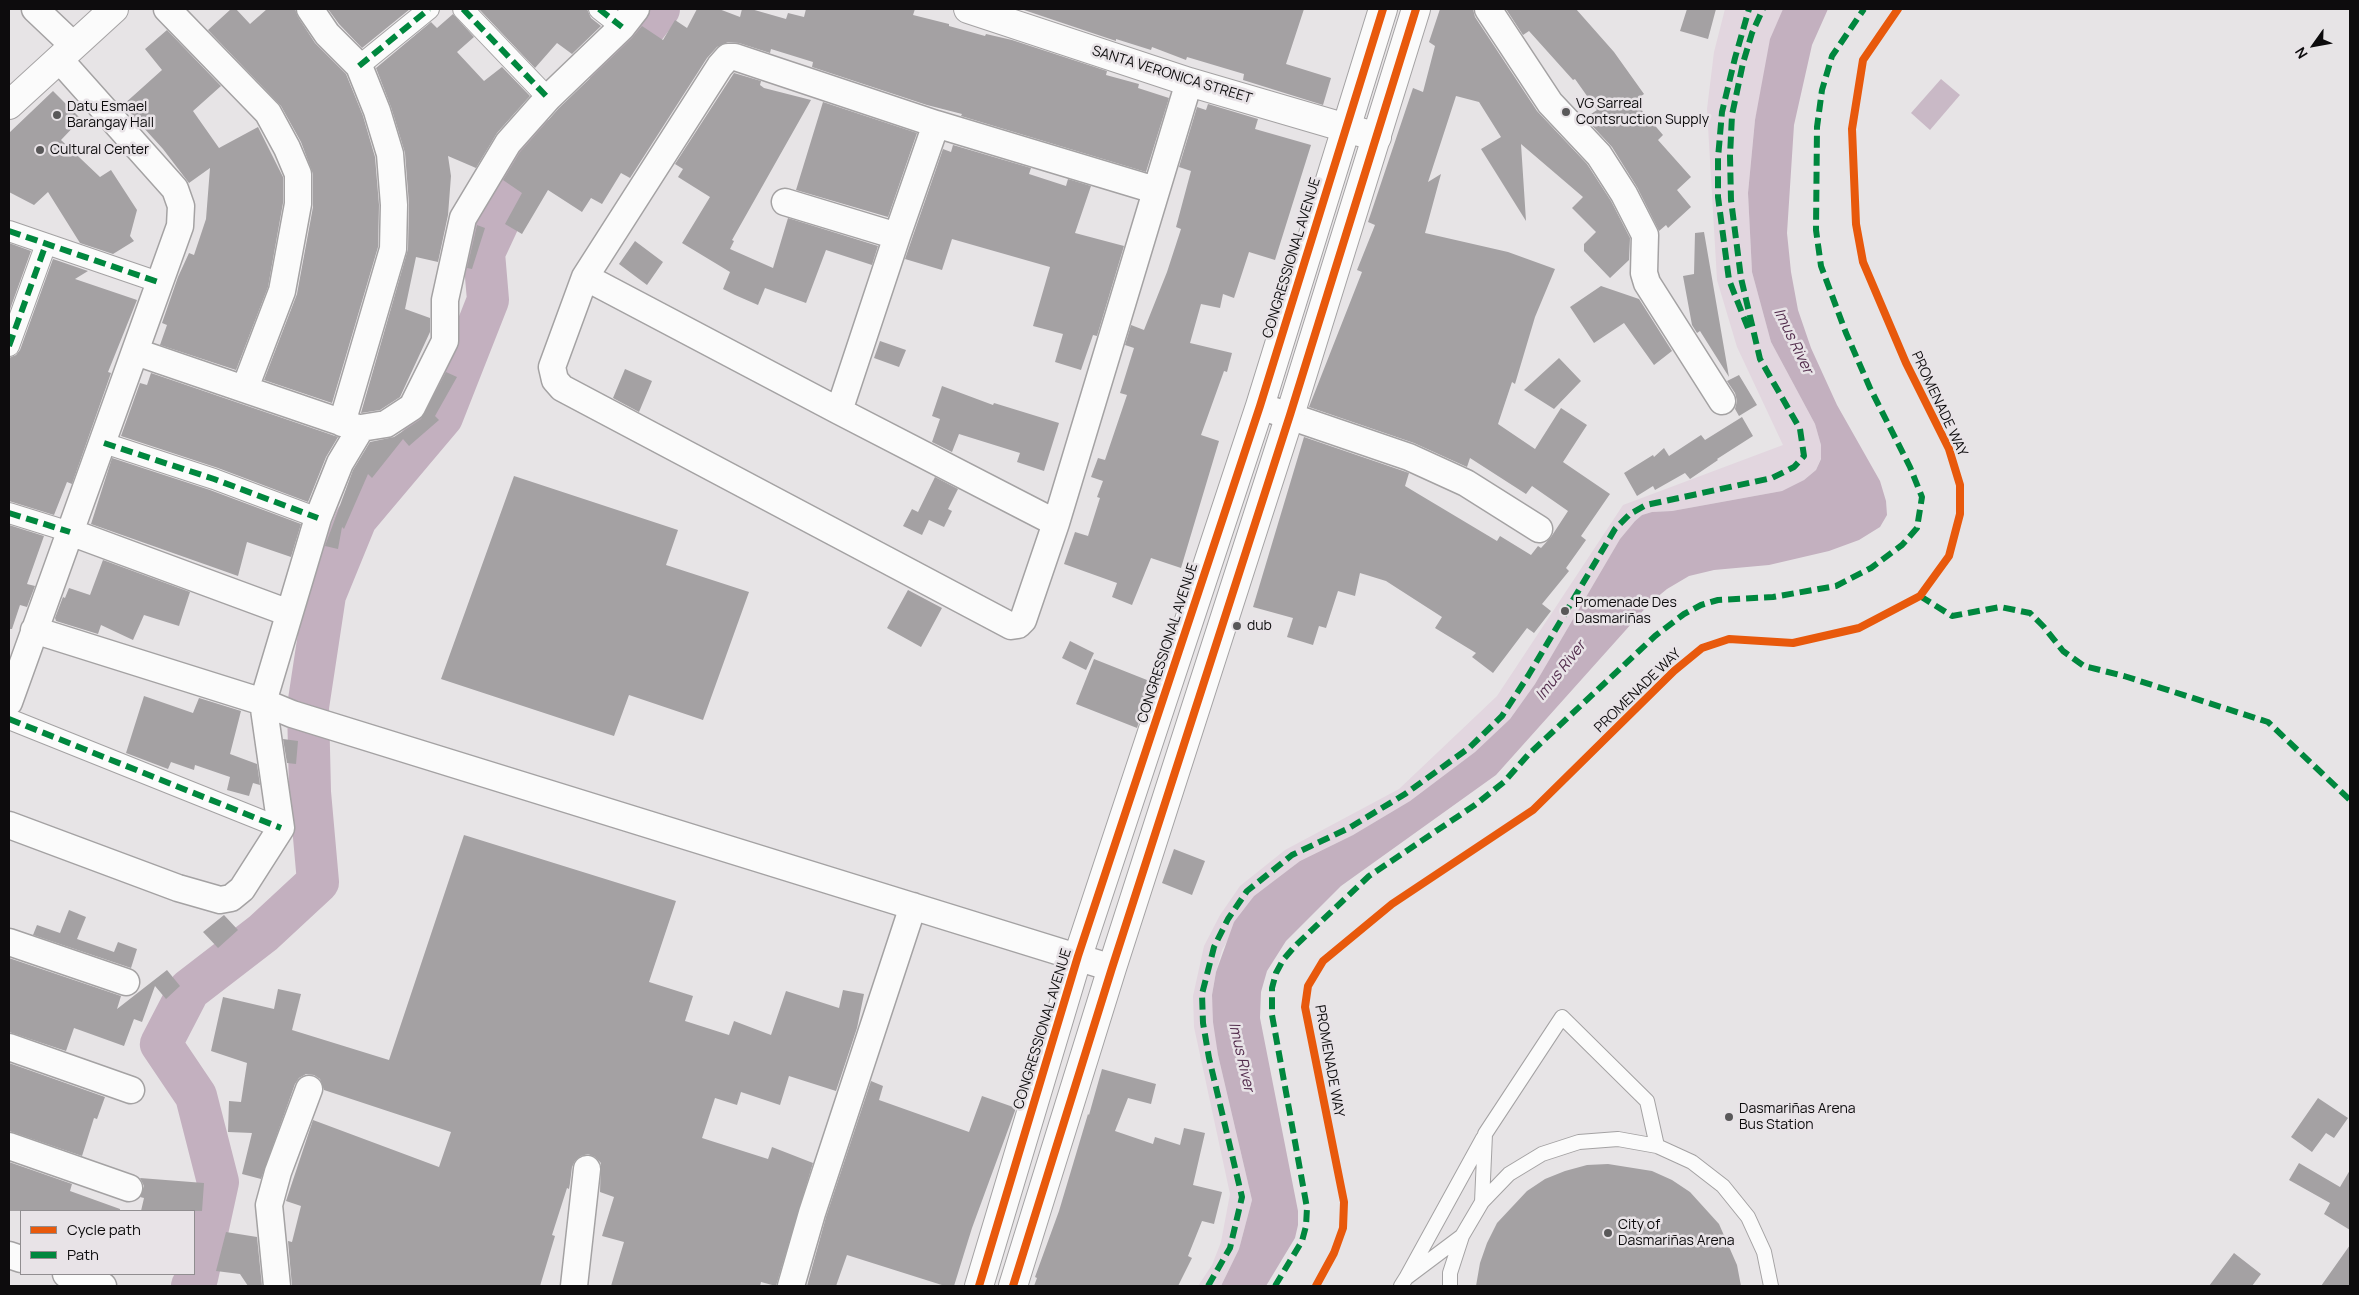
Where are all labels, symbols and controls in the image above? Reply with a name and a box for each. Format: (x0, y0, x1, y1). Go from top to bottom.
north arrow (2289, 20, 2339, 70)
street label: SANTA VERONICA STREET (1090, 43, 1254, 107)
text: N (2290, 44, 2312, 63)
place label: VG Sarreal Contsruction Supply (1576, 96, 1709, 128)
place label: Datu Esmael Barangay Hall (67, 99, 154, 132)
marker: VG Sarreal Contsruction Supply (1560, 106, 1572, 118)
marker: Datu Esmael Barangay Hall (51, 109, 63, 121)
place label: Cultural Center (50, 142, 149, 158)
marker: Cultural Center (34, 144, 46, 156)
street label: CONGRESSIONAL AVENUE (1260, 176, 1324, 340)
water label: Imus River (1769, 305, 1817, 377)
street label: PROMENADE WAY (1907, 349, 1971, 459)
street label: CONGRESSIONAL AVENUE (1134, 561, 1202, 725)
place label: Promenade Des Dasmariñas (1575, 595, 1677, 628)
marker: Promenade Des Dasmariñas (1559, 605, 1571, 617)
place label: dub (1247, 618, 1272, 634)
marker: dub (1231, 620, 1243, 632)
water label: Imus River (1532, 638, 1590, 704)
street label: PROMENADE WAY (1591, 645, 1685, 737)
street label: CONGRESSIONAL AVENUE (1011, 947, 1075, 1111)
street label: PROMENADE WAY (1311, 1004, 1347, 1118)
water label: Imus River (1224, 1021, 1258, 1093)
place label: Dasmariñas Arena Bus Station (1739, 1101, 1856, 1134)
marker: Dasmariñas Arena Bus Station (1723, 1111, 1735, 1123)
legend (20, 1210, 195, 1275)
place label: City of Dasmariñas Arena (1618, 1217, 1735, 1250)
text: Cycle path (67, 1219, 141, 1240)
marker: City of Dasmariñas Arena (1602, 1227, 1614, 1239)
text: Path (67, 1244, 99, 1265)

